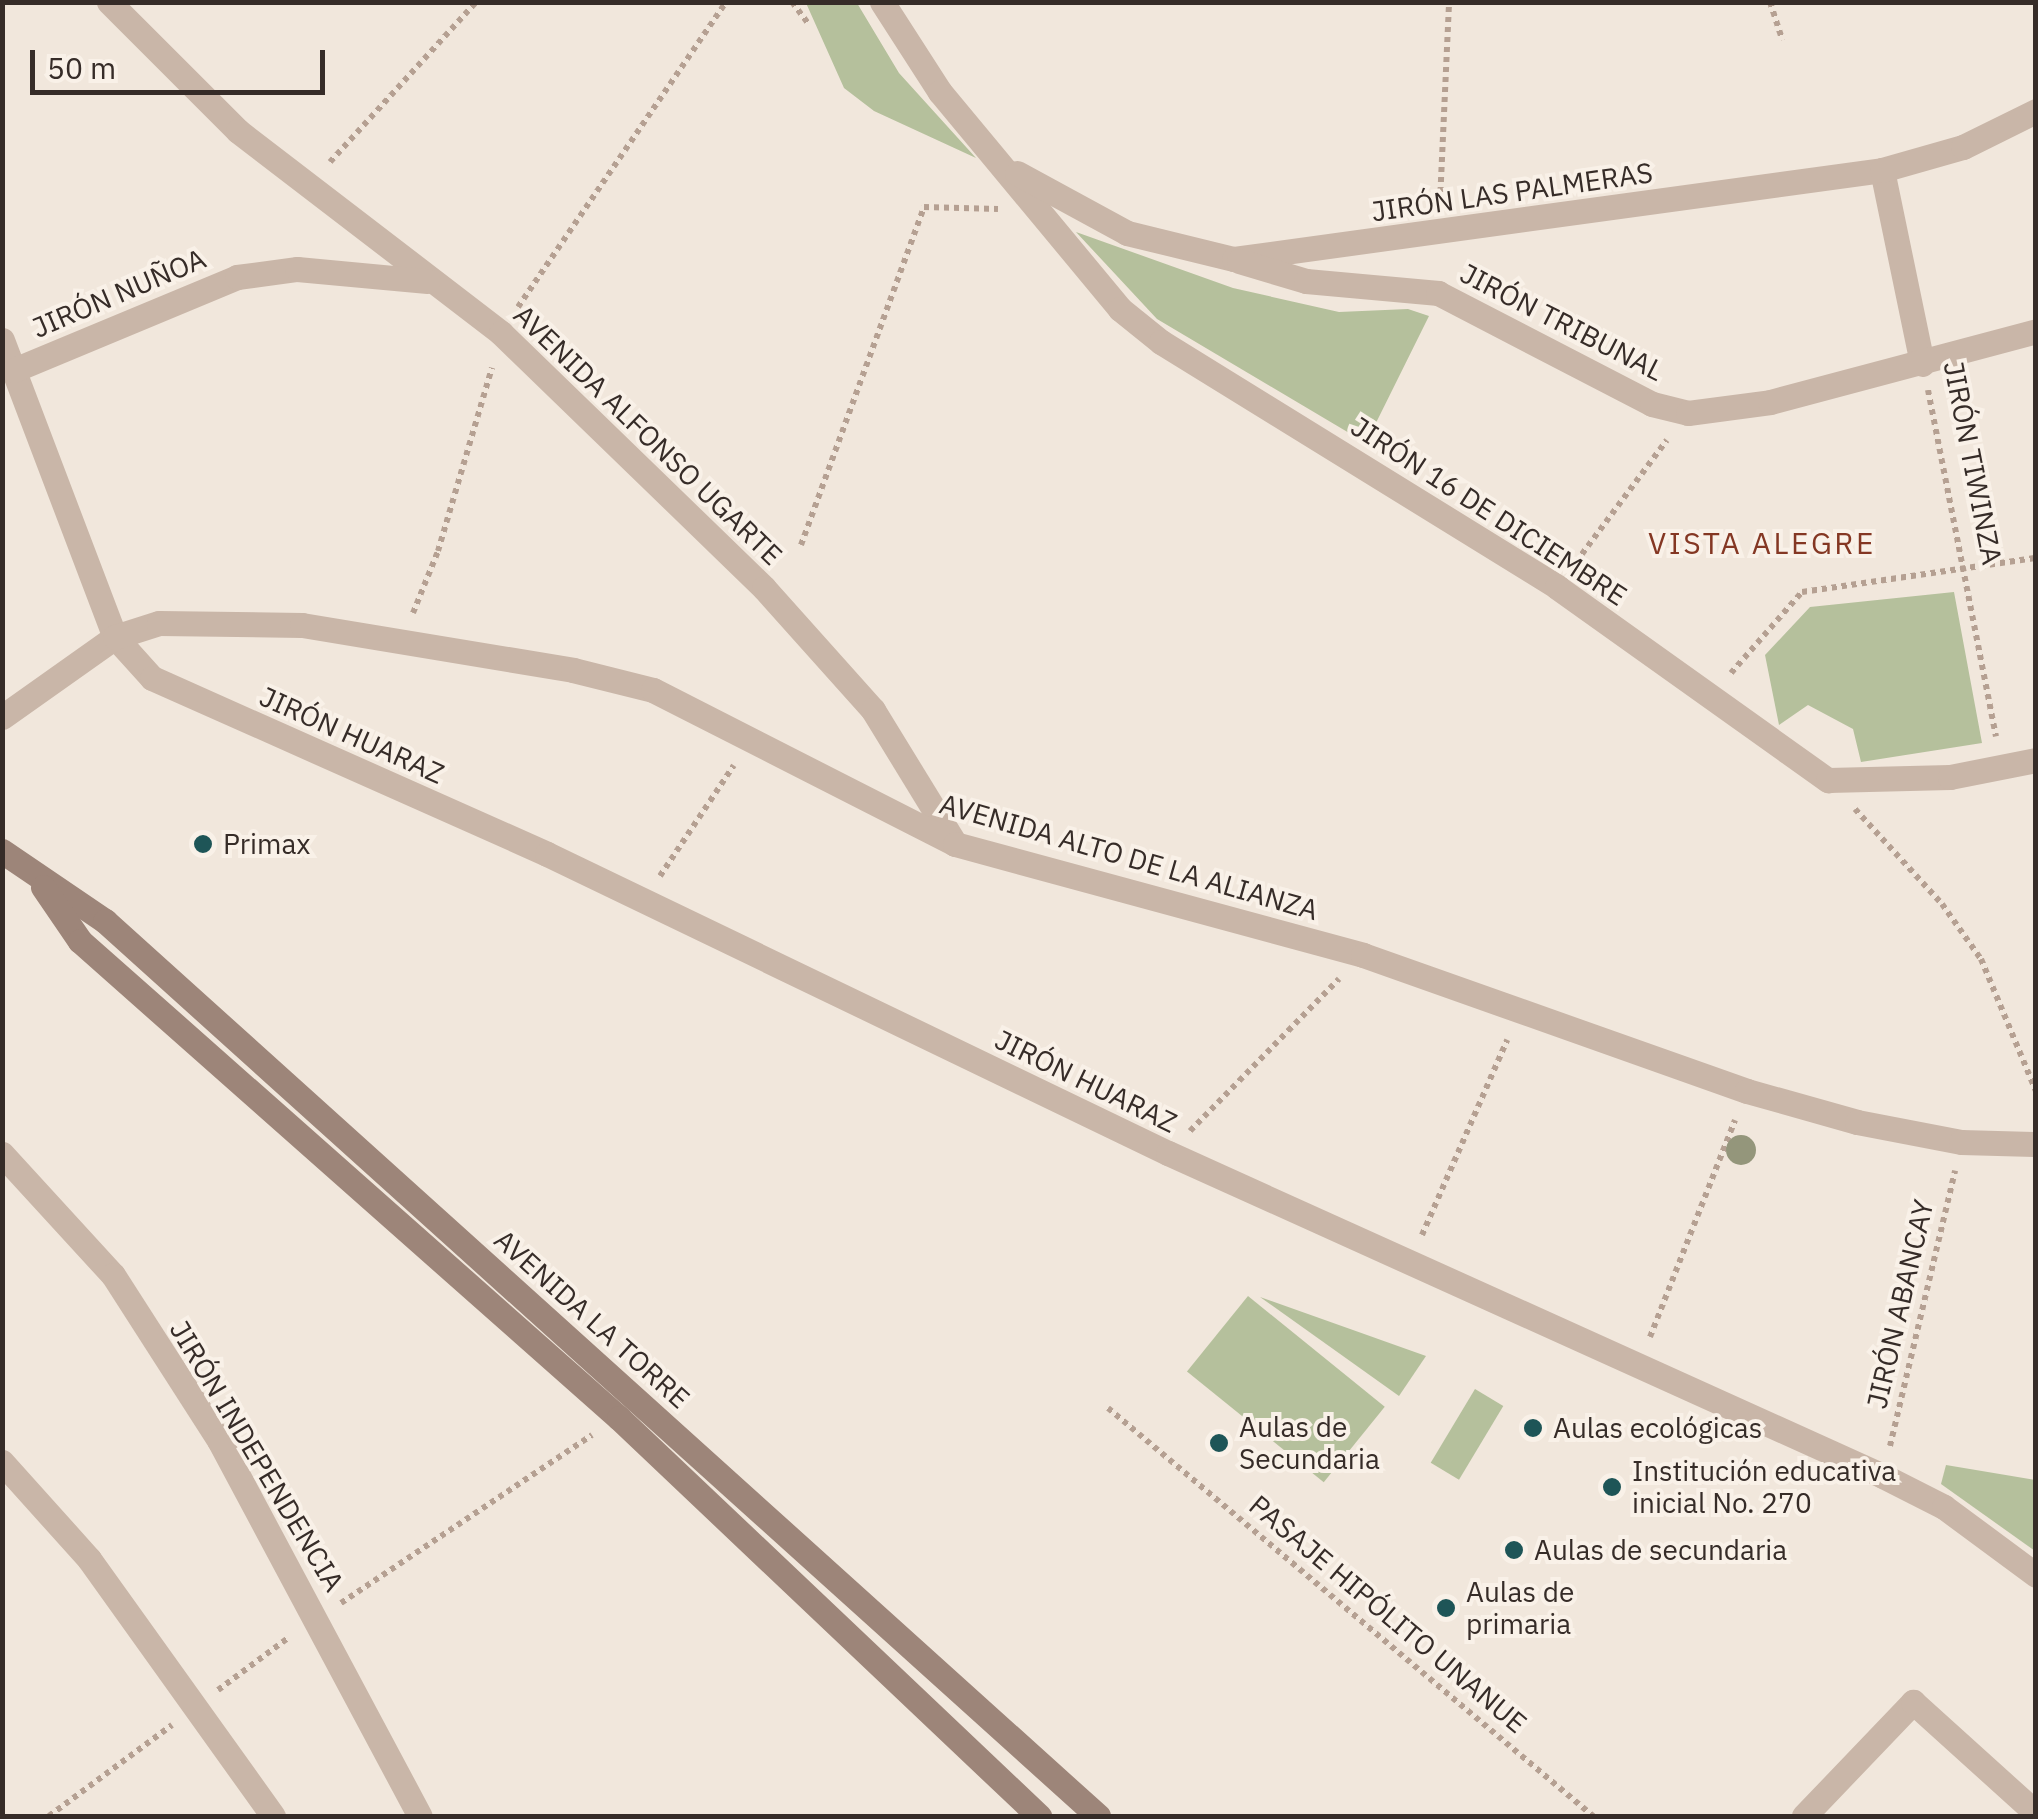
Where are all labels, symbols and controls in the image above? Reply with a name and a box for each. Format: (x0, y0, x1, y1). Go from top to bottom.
scale bar (35, 30, 330, 92)
text: 50 m (47, 48, 116, 87)
street label: JIRÓN LAS PALMERAS (1369, 156, 1655, 228)
street label: JIRÓN NUÑOA (27, 241, 211, 345)
street label: JIRÓN TRIBUNAL (1455, 256, 1669, 388)
street label: AVENIDA ALFONSO UGARTE (507, 298, 789, 572)
street label: JIRÓN TIWINZA (1937, 358, 2009, 568)
street label: JIRÓN 16 DE DICIEMBRE (1345, 409, 1633, 613)
district label: VISTA ALEGRE (1648, 525, 1876, 561)
street label: JIRÓN HUARAZ (255, 679, 449, 791)
street label: AVENIDA ALTO DE LA ALIANZA (936, 787, 1322, 927)
place label: Primax (223, 827, 311, 861)
marker: Primax (192, 833, 214, 855)
street label: JIRÓN HUARAZ (990, 1023, 1182, 1139)
street label: JIRÓN ABANCAY (1860, 1196, 1940, 1412)
street label: AVENIDA LA TORRE (488, 1223, 696, 1415)
street label: JIRÓN INDEPENDENCIA (163, 1314, 351, 1598)
place label: Aulas de Secundaria (1239, 1410, 1380, 1476)
place label: Aulas ecológicas (1553, 1411, 1762, 1445)
marker: Aulas ecológicas (1522, 1417, 1544, 1439)
marker: Aulas de Secundaria (1208, 1432, 1230, 1454)
place label: Institución educativa inicial No. 270 (1632, 1454, 1896, 1520)
marker: Institución educativa inicial No. 270 (1601, 1476, 1623, 1498)
street label: PASAJE HIPÓLITO UNANUE (1242, 1488, 1534, 1740)
place label: Aulas de secundaria (1534, 1533, 1787, 1567)
marker: Aulas de secundaria (1503, 1539, 1525, 1561)
place label: Aulas de primaria (1466, 1575, 1574, 1641)
marker: Aulas de primaria (1435, 1597, 1457, 1619)

